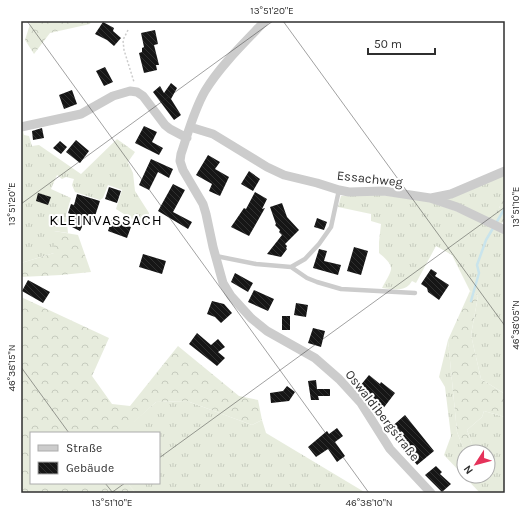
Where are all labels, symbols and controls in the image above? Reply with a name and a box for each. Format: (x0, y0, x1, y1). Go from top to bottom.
text: 13°51'20"E (250, 5, 294, 17)
scale bar (368, 30, 435, 56)
text: 50 m (374, 37, 402, 51)
street label: Essachweg (336, 168, 404, 189)
text: 13°51'20"E (6, 182, 18, 226)
text: 13°51'10"E (510, 187, 522, 227)
district label: KLEINVASSACH (49, 211, 163, 229)
text: 46°38'05"N (510, 300, 522, 350)
text: 46°38'15"N (6, 345, 18, 391)
street label: Oswaldibergstraße (342, 367, 423, 464)
legend (30, 432, 160, 484)
text: Straße (66, 441, 102, 455)
north arrow (456, 444, 496, 484)
text: Gebäude (66, 461, 114, 475)
text: N (461, 463, 476, 477)
text: 13°51'10"E (92, 497, 132, 509)
text: 46°38'10"N (345, 497, 393, 509)

